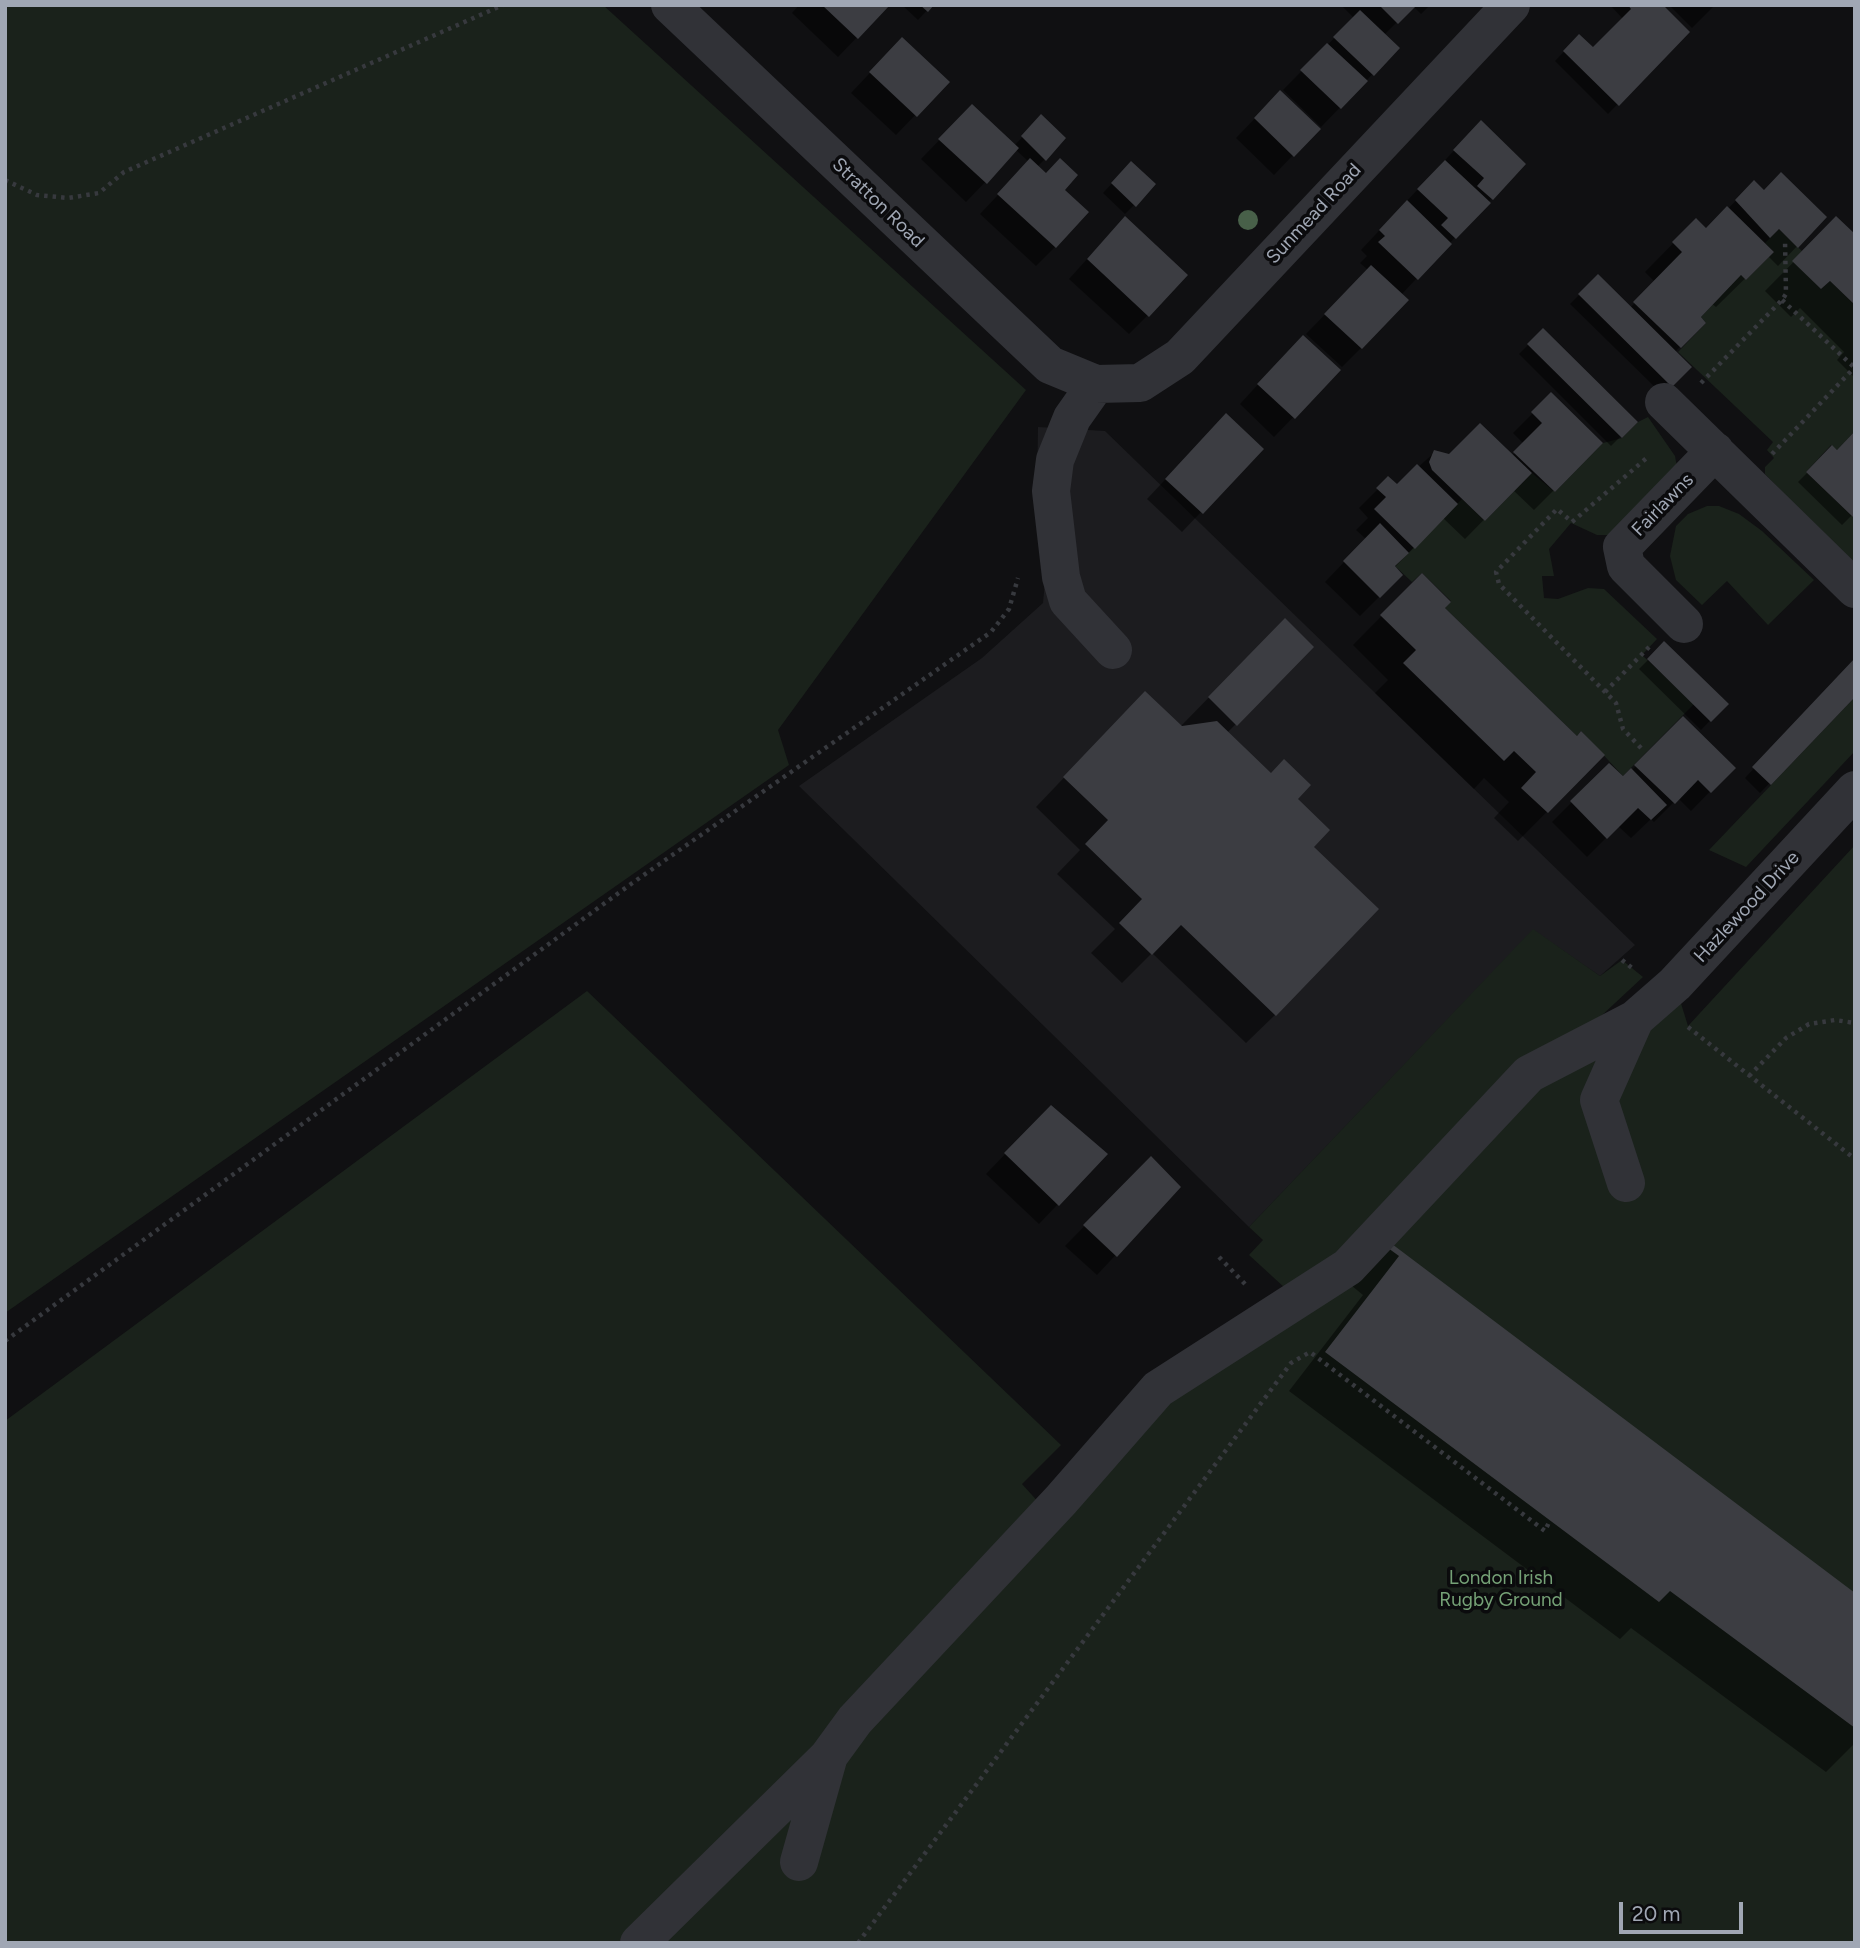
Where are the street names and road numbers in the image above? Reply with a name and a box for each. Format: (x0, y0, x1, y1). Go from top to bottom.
street label: Stratton Road (827, 153, 929, 253)
street label: Sunmead Road (1262, 159, 1366, 269)
street label: Fairlawns (1627, 469, 1699, 541)
street label: Hazlewood Drive (1690, 847, 1804, 967)

